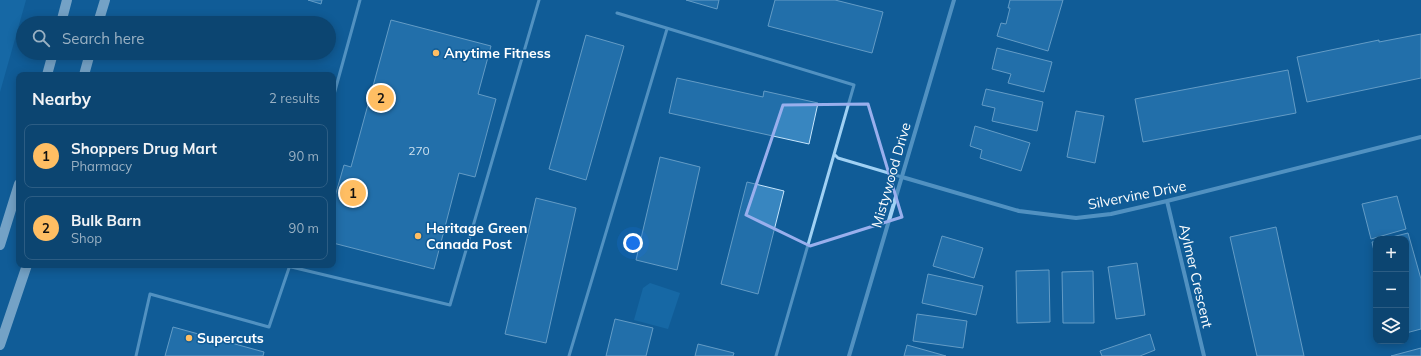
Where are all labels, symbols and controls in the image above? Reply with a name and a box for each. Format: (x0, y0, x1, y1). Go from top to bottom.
search box (16, 16, 336, 60)
icon: search (30, 27, 52, 49)
text: Search here (62, 29, 144, 48)
place label: Anytime Fitness (444, 44, 551, 62)
marker: Anytime Fitness (431, 48, 441, 58)
pin: 2 (368, 83, 394, 113)
text: Nearby (32, 88, 91, 109)
text: 2 results (269, 90, 320, 106)
street label: Mistywood Drive (867, 120, 915, 230)
text: Shoppers Drug Mart (71, 139, 217, 158)
house number: 270 (408, 143, 430, 158)
text: 1 (42, 148, 50, 164)
text: 90 m (289, 148, 319, 164)
text: Pharmacy (71, 158, 132, 174)
street label: Silvervine Drive (1086, 177, 1188, 213)
pin: 1 (340, 178, 366, 208)
text: Bulk Barn (71, 211, 141, 230)
place label: Heritage Green Canada Post (426, 219, 527, 253)
text: 2 (42, 220, 50, 236)
text: 90 m (289, 220, 319, 236)
street label: Aylmer Crescent (1175, 222, 1217, 330)
text: Shop (71, 230, 102, 246)
marker: Heritage Green Canada Post (413, 231, 423, 241)
your location (623, 233, 643, 253)
map controls (1373, 236, 1409, 344)
button: + (1373, 236, 1409, 272)
button: − (1373, 272, 1409, 308)
button: layers (1373, 308, 1409, 344)
place label: Supercuts (197, 329, 264, 347)
marker: Supercuts (184, 333, 194, 343)

